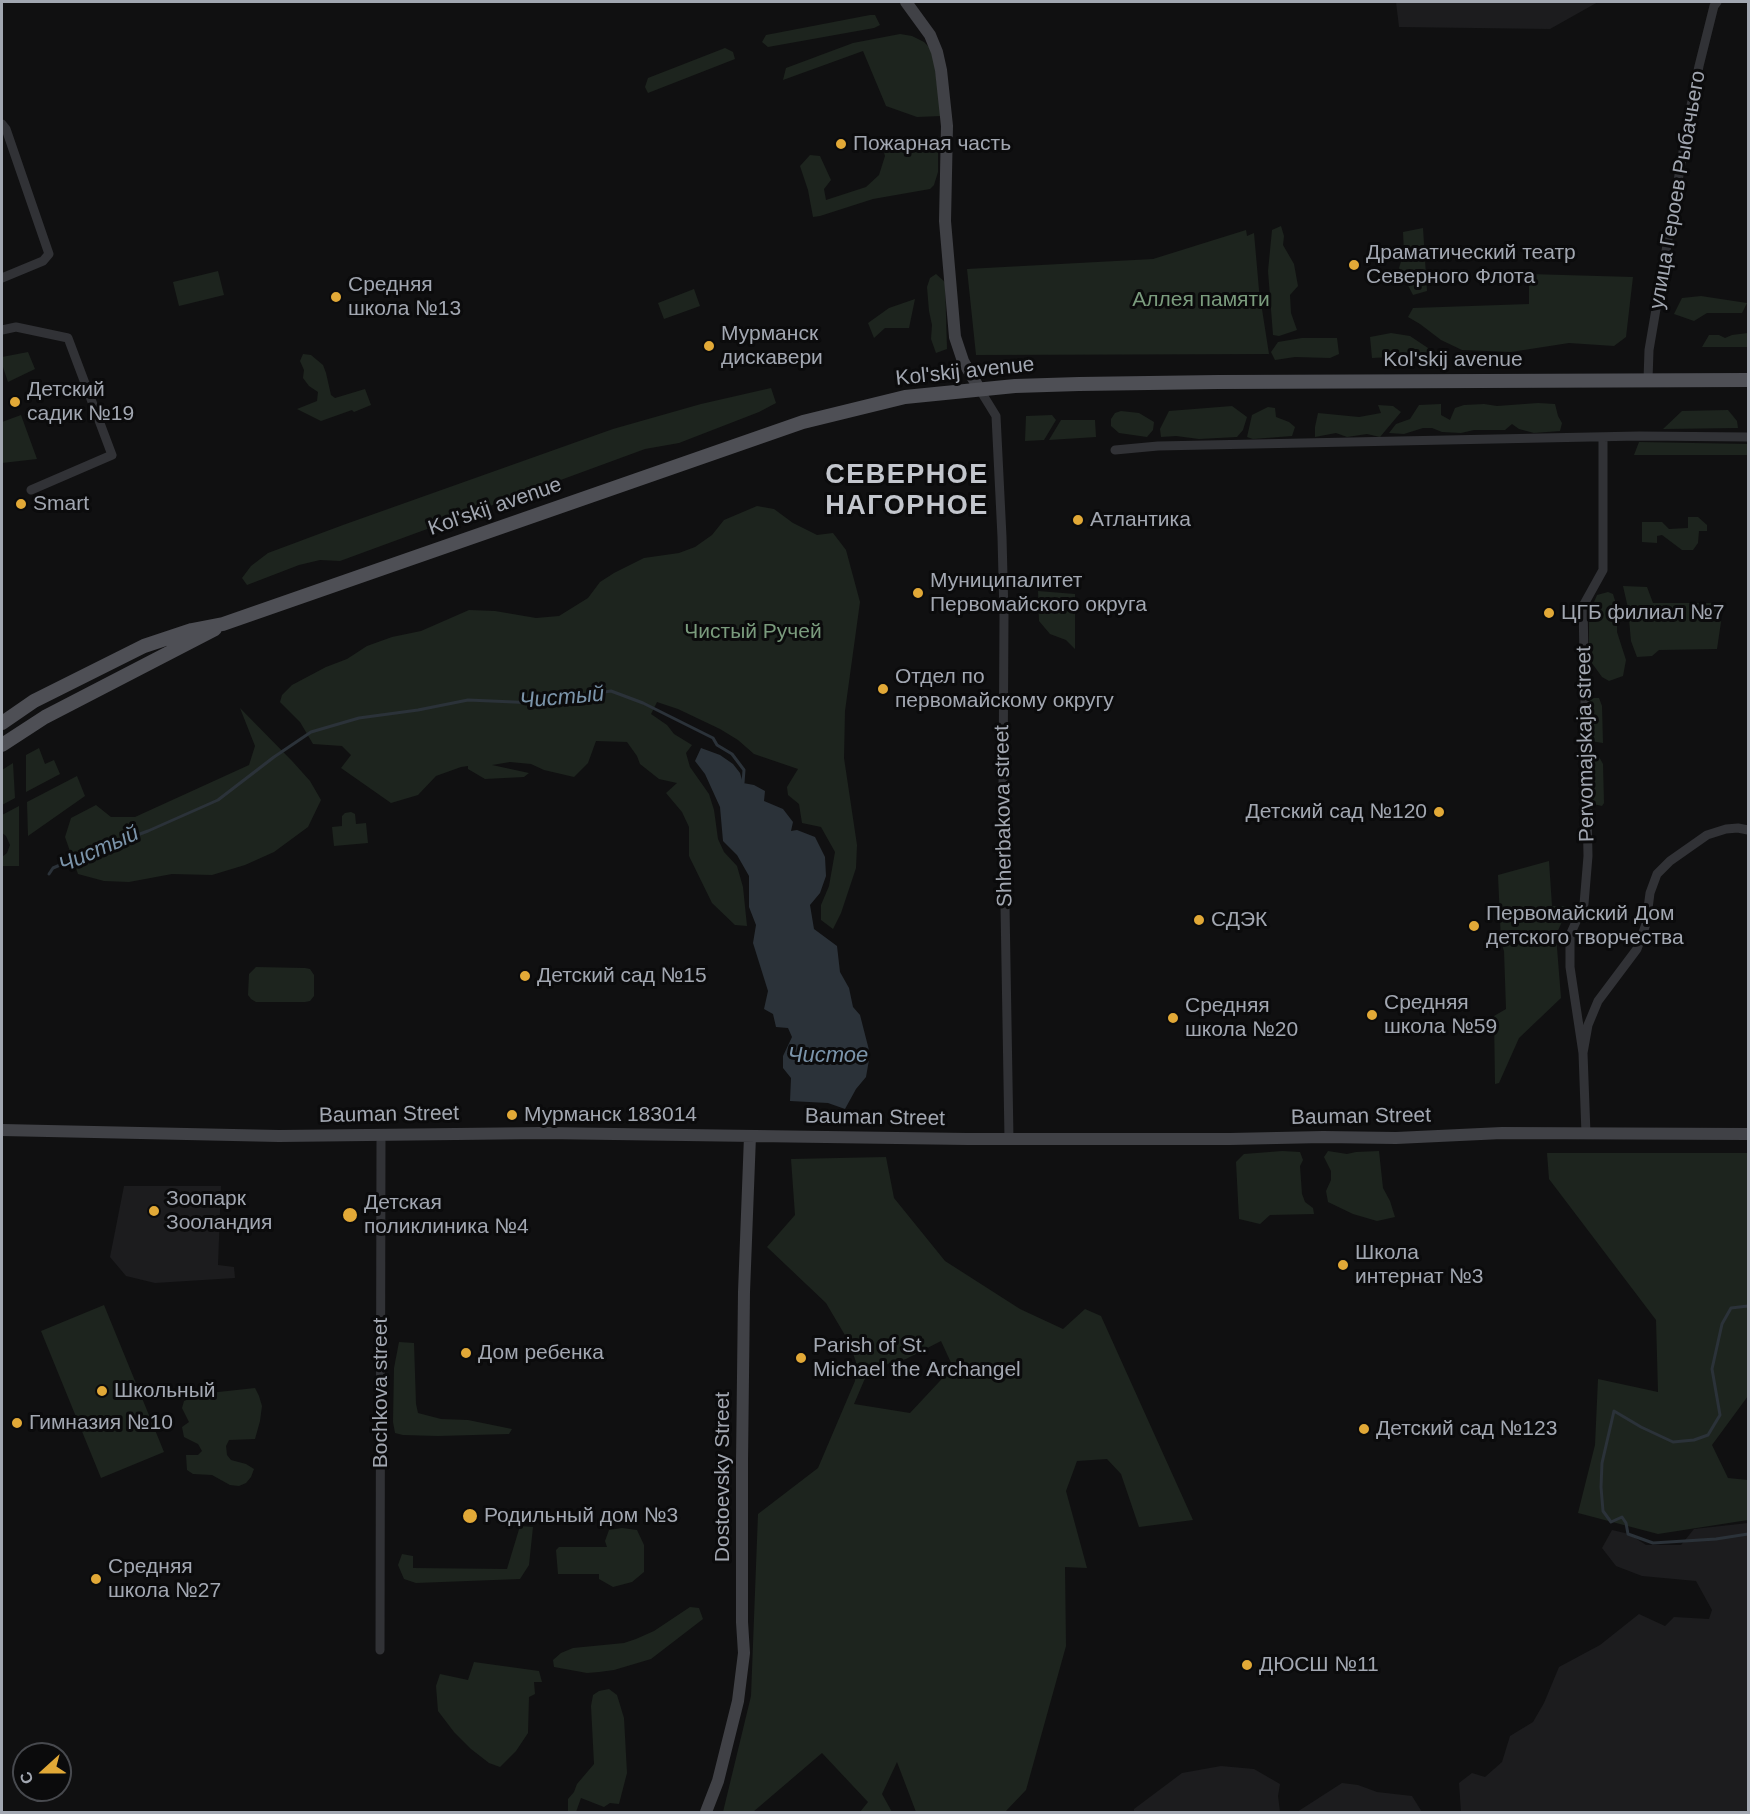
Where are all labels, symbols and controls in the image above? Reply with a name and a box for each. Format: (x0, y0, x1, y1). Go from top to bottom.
street label: улица Героев Рыбачьего (1645, 69, 1711, 311)
place label: Пожарная часть (853, 131, 1011, 157)
marker: Пожарная часть (834, 137, 848, 151)
place label: Драматический театр Северного Флота (1366, 240, 1576, 290)
marker: Драматический театр Северного Флота (1347, 258, 1361, 272)
place label: Средняя школа №13 (348, 272, 461, 322)
park label: Аллея памяти (1132, 287, 1270, 313)
marker: Средняя школа №13 (329, 290, 343, 304)
place label: Мурманск дискавери (721, 321, 823, 371)
marker: Мурманск дискавери (702, 339, 716, 353)
street label: Kol'skij avenue (1383, 347, 1523, 373)
street label: Kol'skij avenue (894, 352, 1036, 392)
place label: Детский садик №19 (27, 377, 134, 427)
marker: Детский садик №19 (8, 395, 22, 409)
district label: СЕВЕРНОЕ НАГОРНОЕ (825, 460, 989, 523)
street label: Kol'skij avenue (425, 472, 565, 542)
place label: Smart (33, 491, 89, 517)
marker: Smart (14, 497, 28, 511)
place label: Атлантика (1090, 507, 1191, 533)
marker: Атлантика (1071, 513, 1085, 527)
place label: Муниципалитет Первомайского округа (930, 568, 1147, 618)
marker: Муниципалитет Первомайского округа (911, 586, 925, 600)
place label: ЦГБ филиал №7 (1561, 600, 1724, 626)
marker: ЦГБ филиал №7 (1542, 606, 1556, 620)
park label: Чистый Ручей (684, 619, 822, 645)
street label: Pervomajskaja street (1572, 646, 1600, 842)
place label: Отдел по первомайскому округу (895, 664, 1114, 714)
water label: Чистый (519, 681, 605, 715)
marker: Отдел по первомайскому округу (876, 682, 890, 696)
street label: Shherbakova street (990, 725, 1018, 907)
place label: Детский сад №120 (1246, 799, 1427, 825)
marker: Детский сад №120 (1432, 805, 1446, 819)
water label: Чистый (55, 821, 143, 879)
place label: Первомайский Дом детского творчества (1486, 901, 1684, 951)
place label: СДЭК (1211, 907, 1267, 933)
marker: СДЭК (1192, 913, 1206, 927)
marker: Первомайский Дом детского творчества (1467, 919, 1481, 933)
place label: Детский сад №15 (537, 963, 707, 989)
marker: Детский сад №15 (518, 969, 532, 983)
place label: Средняя школа №59 (1384, 990, 1497, 1040)
place label: Средняя школа №20 (1185, 993, 1298, 1043)
marker: Средняя школа №59 (1365, 1008, 1379, 1022)
marker: Средняя школа №20 (1166, 1011, 1180, 1025)
water label: Чистое (788, 1043, 868, 1069)
street label: Bauman Street (319, 1101, 459, 1129)
place label: Мурманск 183014 (524, 1102, 697, 1128)
street label: Bauman Street (1291, 1103, 1431, 1131)
street label: Bauman Street (805, 1104, 945, 1132)
marker: Мурманск 183014 (505, 1108, 519, 1122)
place label: Зоопарк Зооландия (166, 1186, 272, 1236)
place label: Детская поликлиника №4 (364, 1190, 529, 1240)
marker: Зоопарк Зооландия (147, 1204, 161, 1218)
marker: Детская поликлиника №4 (341, 1206, 359, 1224)
place label: Школа интернат №3 (1355, 1240, 1484, 1290)
marker: Школа интернат №3 (1336, 1258, 1350, 1272)
street label: Bochkova street (368, 1318, 394, 1468)
place label: Parish of St. Michael the Archangel (813, 1333, 1021, 1383)
place label: Дом ребенка (478, 1340, 604, 1366)
marker: Дом ребенка (459, 1346, 473, 1360)
marker: Parish of St. Michael the Archangel (794, 1351, 808, 1365)
place label: Школьный (114, 1378, 216, 1404)
marker: Школьный (95, 1384, 109, 1398)
street label: Dostoevsky Street (710, 1392, 736, 1562)
place label: Гимназия №10 (29, 1410, 173, 1436)
marker: Гимназия №10 (10, 1416, 24, 1430)
place label: Детский сад №123 (1376, 1416, 1557, 1442)
marker: Детский сад №123 (1357, 1422, 1371, 1436)
place label: Родильный дом №3 (484, 1503, 678, 1529)
marker: Родильный дом №3 (461, 1507, 479, 1525)
place label: Средняя школа №27 (108, 1554, 221, 1604)
marker: Средняя школа №27 (89, 1572, 103, 1586)
place label: ДЮСШ №11 (1259, 1652, 1379, 1678)
marker: ДЮСШ №11 (1240, 1658, 1254, 1672)
north arrow (12, 1742, 72, 1802)
text: С (17, 1769, 37, 1786)

